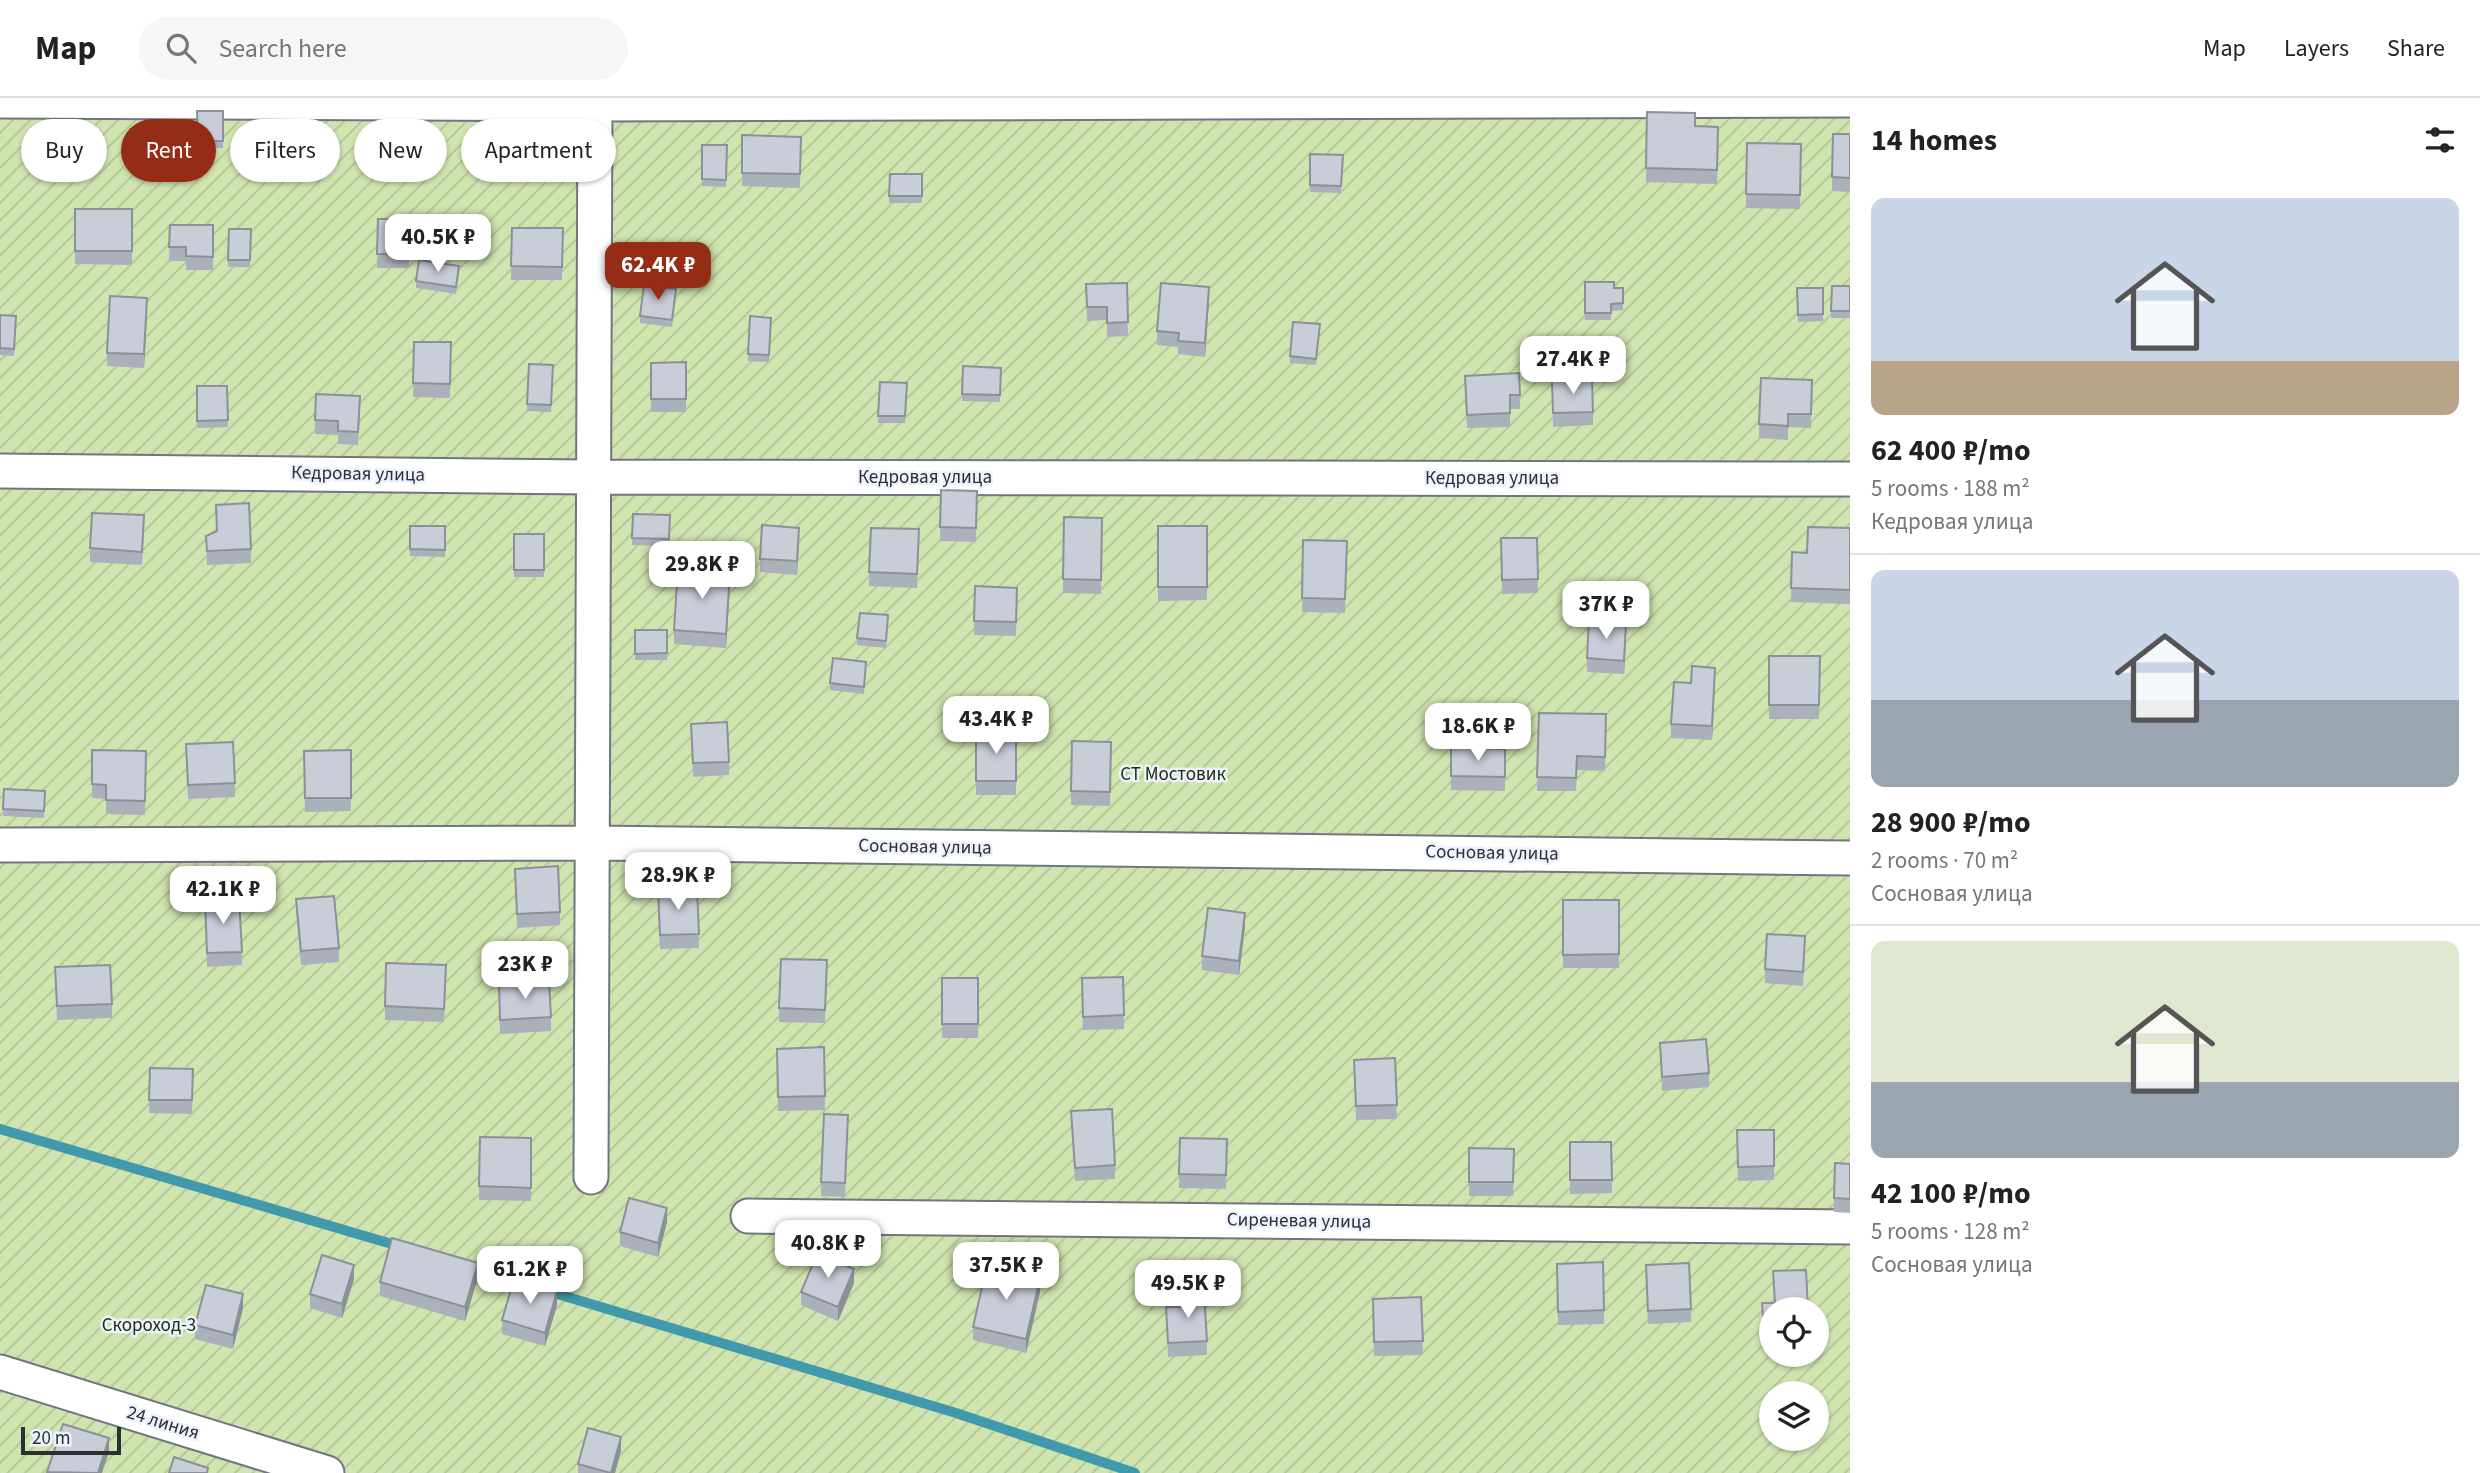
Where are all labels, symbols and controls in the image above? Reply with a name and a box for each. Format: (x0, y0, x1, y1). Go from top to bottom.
search box (138, 17, 628, 80)
text: Map (35, 25, 96, 72)
icon: search (162, 29, 200, 67)
text: Search here (218, 30, 347, 67)
text: Map (2203, 31, 2246, 66)
text: Layers (2284, 31, 2349, 66)
text: Share (2387, 31, 2445, 66)
chip: Buy (21, 119, 107, 182)
chip: Rent (121, 119, 216, 182)
chip: Filters (230, 119, 340, 182)
chip: New (354, 119, 447, 182)
chip: Apartment (461, 119, 616, 182)
text: 14 homes (1871, 119, 1997, 162)
icon: filters (2421, 121, 2459, 159)
pin: 40.5K ₽ (373, 214, 503, 274)
text: 40.5K ₽ (401, 220, 475, 253)
pin: 62.4K ₽ (593, 242, 723, 302)
icon: home (2102, 243, 2228, 369)
text: 62.4K ₽ (621, 248, 695, 281)
pin: 27.4K ₽ (1508, 336, 1638, 396)
text: 27.4K ₽ (1536, 342, 1610, 375)
text: 62 400 ₽/mo (1871, 429, 2031, 472)
street label: Кедровая улица (291, 459, 425, 489)
street label: Кедровая улица (858, 464, 992, 491)
street label: Кедровая улица (1425, 465, 1559, 492)
text: 5 rooms · 188 m² (1871, 472, 2030, 505)
text: Кедровая улица (1871, 505, 2033, 538)
pin: 29.8K ₽ (637, 542, 767, 601)
text: 29.8K ₽ (665, 547, 739, 580)
pin: 37K ₽ (1557, 582, 1655, 641)
text: 37K ₽ (1578, 587, 1634, 620)
icon: home (2102, 615, 2228, 741)
pin: 43.4K ₽ (931, 696, 1061, 756)
text: 43.4K ₽ (959, 702, 1033, 735)
pin: 18.6K ₽ (1413, 704, 1543, 763)
text: 18.6K ₽ (1441, 709, 1515, 742)
park label: СТ Мостовик (1120, 761, 1226, 788)
text: 28 900 ₽/mo (1871, 801, 2031, 844)
street label: Сосновая улица (858, 832, 992, 862)
street label: Сосновая улица (1425, 838, 1559, 868)
text: 2 rooms · 70 m² (1871, 844, 2018, 877)
pin: 28.9K ₽ (613, 852, 743, 912)
text: 28.9K ₽ (641, 858, 715, 891)
pin: 42.1K ₽ (158, 866, 288, 926)
text: 42.1K ₽ (186, 872, 260, 905)
text: Сосновая улица (1871, 877, 2033, 910)
pin: 23K ₽ (476, 942, 574, 1001)
text: 23K ₽ (497, 947, 553, 980)
icon: home (2102, 986, 2228, 1112)
text: 42 100 ₽/mo (1871, 1172, 2031, 1215)
street label: Сиреневая улица (1227, 1206, 1371, 1236)
text: 5 rooms · 128 m² (1871, 1215, 2030, 1248)
pin: 40.8K ₽ (763, 1220, 893, 1280)
text: 40.8K ₽ (791, 1226, 865, 1259)
pin: 37.5K ₽ (941, 1242, 1071, 1302)
pin: 61.2K ₽ (465, 1246, 595, 1306)
text: 37.5K ₽ (969, 1248, 1043, 1281)
text: Сосновая улица (1871, 1248, 2033, 1281)
text: 61.2K ₽ (493, 1252, 567, 1285)
pin: 49.5K ₽ (1123, 1260, 1253, 1320)
text: 49.5K ₽ (1151, 1266, 1225, 1299)
map controls (1759, 1297, 1829, 1451)
button: locate (1759, 1297, 1829, 1367)
park label: Скороход-3 (102, 1312, 196, 1339)
button: layers (1759, 1381, 1829, 1451)
street label: 24 линия (123, 1399, 203, 1447)
scale bar (21, 1424, 121, 1456)
text: 20 m (32, 1425, 70, 1452)

